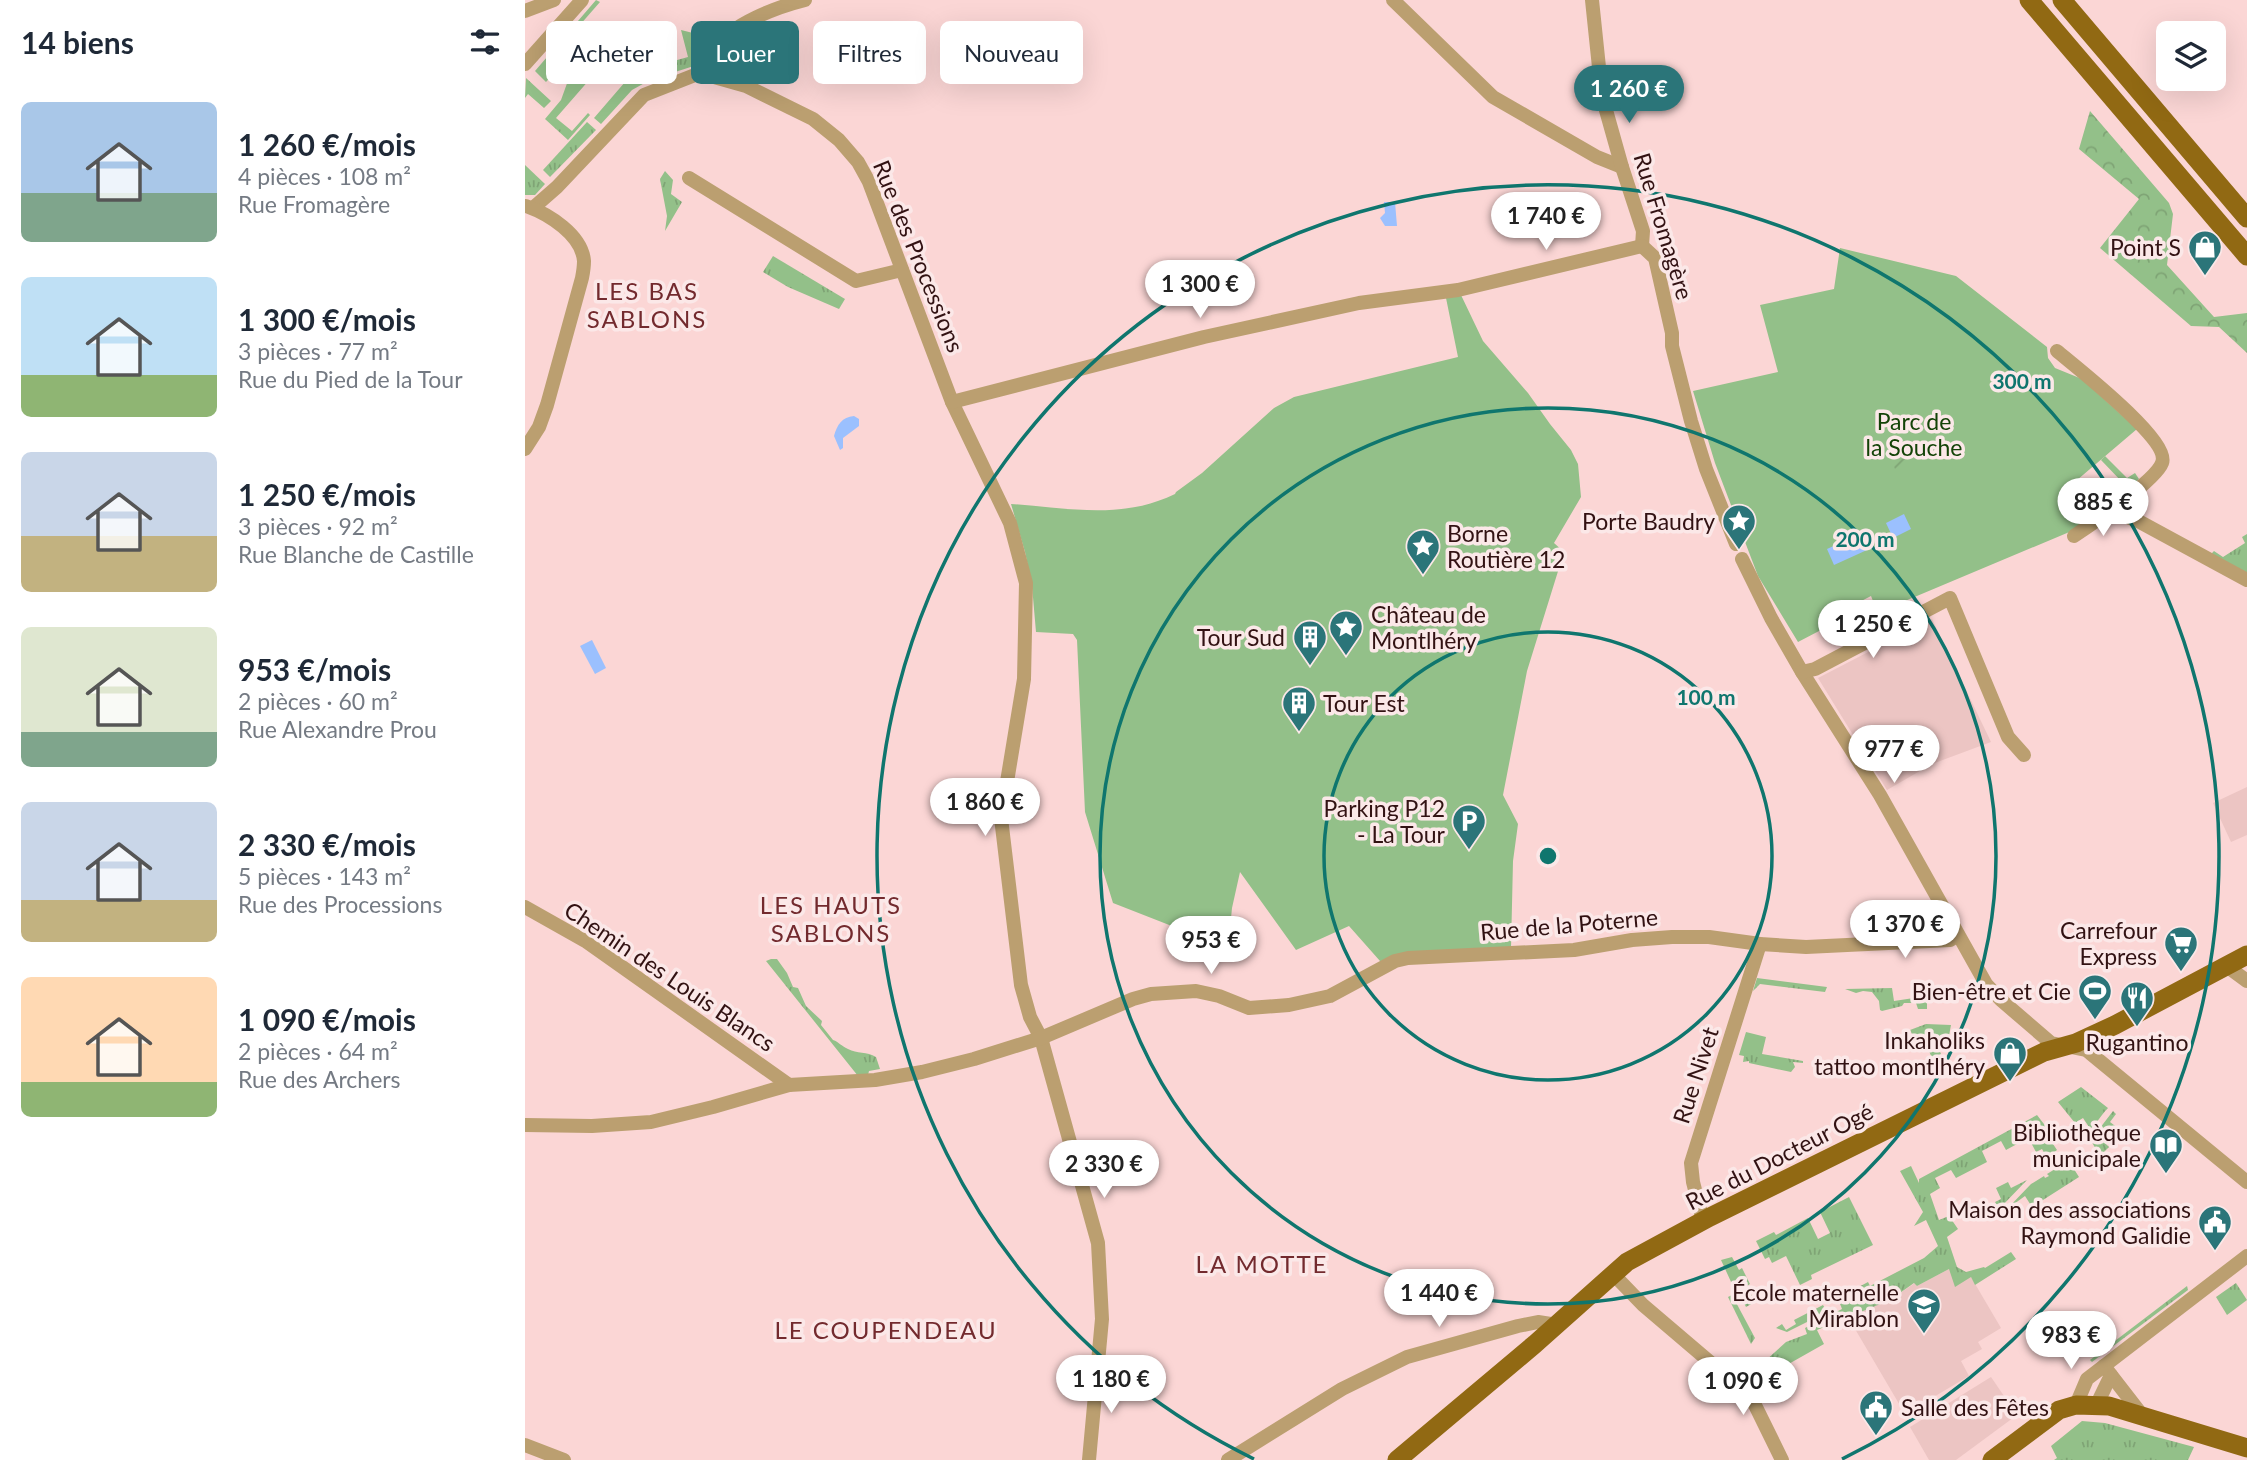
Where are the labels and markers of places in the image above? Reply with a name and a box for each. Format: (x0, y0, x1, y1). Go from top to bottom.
pin: 1 260 € (1564, 66, 1694, 125)
pin: 1 740 € (1481, 192, 1611, 252)
shop icon: Point S (2186, 228, 2224, 277)
place label: Point S (2110, 233, 2181, 261)
pin: 1 300 € (1135, 260, 1265, 320)
pin: 885 € (2054, 478, 2152, 538)
place icon: Porte Baudry (1720, 502, 1758, 551)
place label: Porte Baudry (1582, 507, 1715, 535)
place label: Borne Routière 12 (1447, 519, 1565, 573)
place icon: Borne Routière 12 (1404, 527, 1442, 576)
place label: Château de Montlhéry (1371, 600, 1486, 654)
pin: 1 250 € (1808, 600, 1938, 660)
place icon: Château de Montlhéry (1327, 608, 1365, 657)
building icon: Tour Sud (1291, 618, 1329, 667)
place label: Tour Sud (1197, 623, 1285, 651)
building icon: Tour Est (1280, 684, 1318, 733)
place label: Tour Est (1323, 689, 1405, 717)
pin: 977 € (1845, 726, 1943, 785)
pin: 1 860 € (920, 778, 1050, 838)
place label: Parking P12 - La Tour (1323, 794, 1446, 848)
parking icon: Parking P12 - La Tour (1450, 802, 1488, 851)
centre of rings (1536, 844, 1560, 868)
pin: 1 370 € (1840, 900, 1970, 960)
pin: 953 € (1162, 916, 1260, 976)
place label: Carrefour Express (2060, 916, 2158, 970)
supermarket icon: Carrefour Express (2162, 924, 2200, 973)
sports icon: Bien-être et Cie (2076, 972, 2114, 1021)
place label: Bien-être et Cie (1912, 977, 2071, 1005)
restaurant icon: Rugantino (2118, 979, 2156, 1028)
place label: Inkaholiks tattoo montlhéry (1814, 1026, 1985, 1080)
place label: Rugantino (2086, 1028, 2188, 1056)
shop icon: Inkaholiks tattoo montlhéry (1991, 1034, 2029, 1083)
place label: Bibliothèque municipale (2013, 1118, 2141, 1172)
library icon: Bibliothèque municipale (2147, 1126, 2185, 1175)
pin: 2 330 € (1039, 1140, 1169, 1200)
place label: Maison des associations Raymond Galidie (1948, 1195, 2191, 1249)
public building icon: Maison des associations Raymond Galidie (2196, 1203, 2234, 1252)
pin: 1 440 € (1374, 1270, 1504, 1329)
place label: École maternelle Mirablon (1732, 1278, 1899, 1332)
school or university icon: École maternelle Mirablon (1905, 1286, 1943, 1335)
pin: 983 € (2022, 1312, 2120, 1371)
pin: 1 180 € (1046, 1356, 1176, 1415)
pin: 1 090 € (1678, 1358, 1808, 1417)
public building icon: Salle des Fêtes (1857, 1388, 1895, 1437)
place label: Salle des Fêtes (1901, 1393, 2049, 1421)

